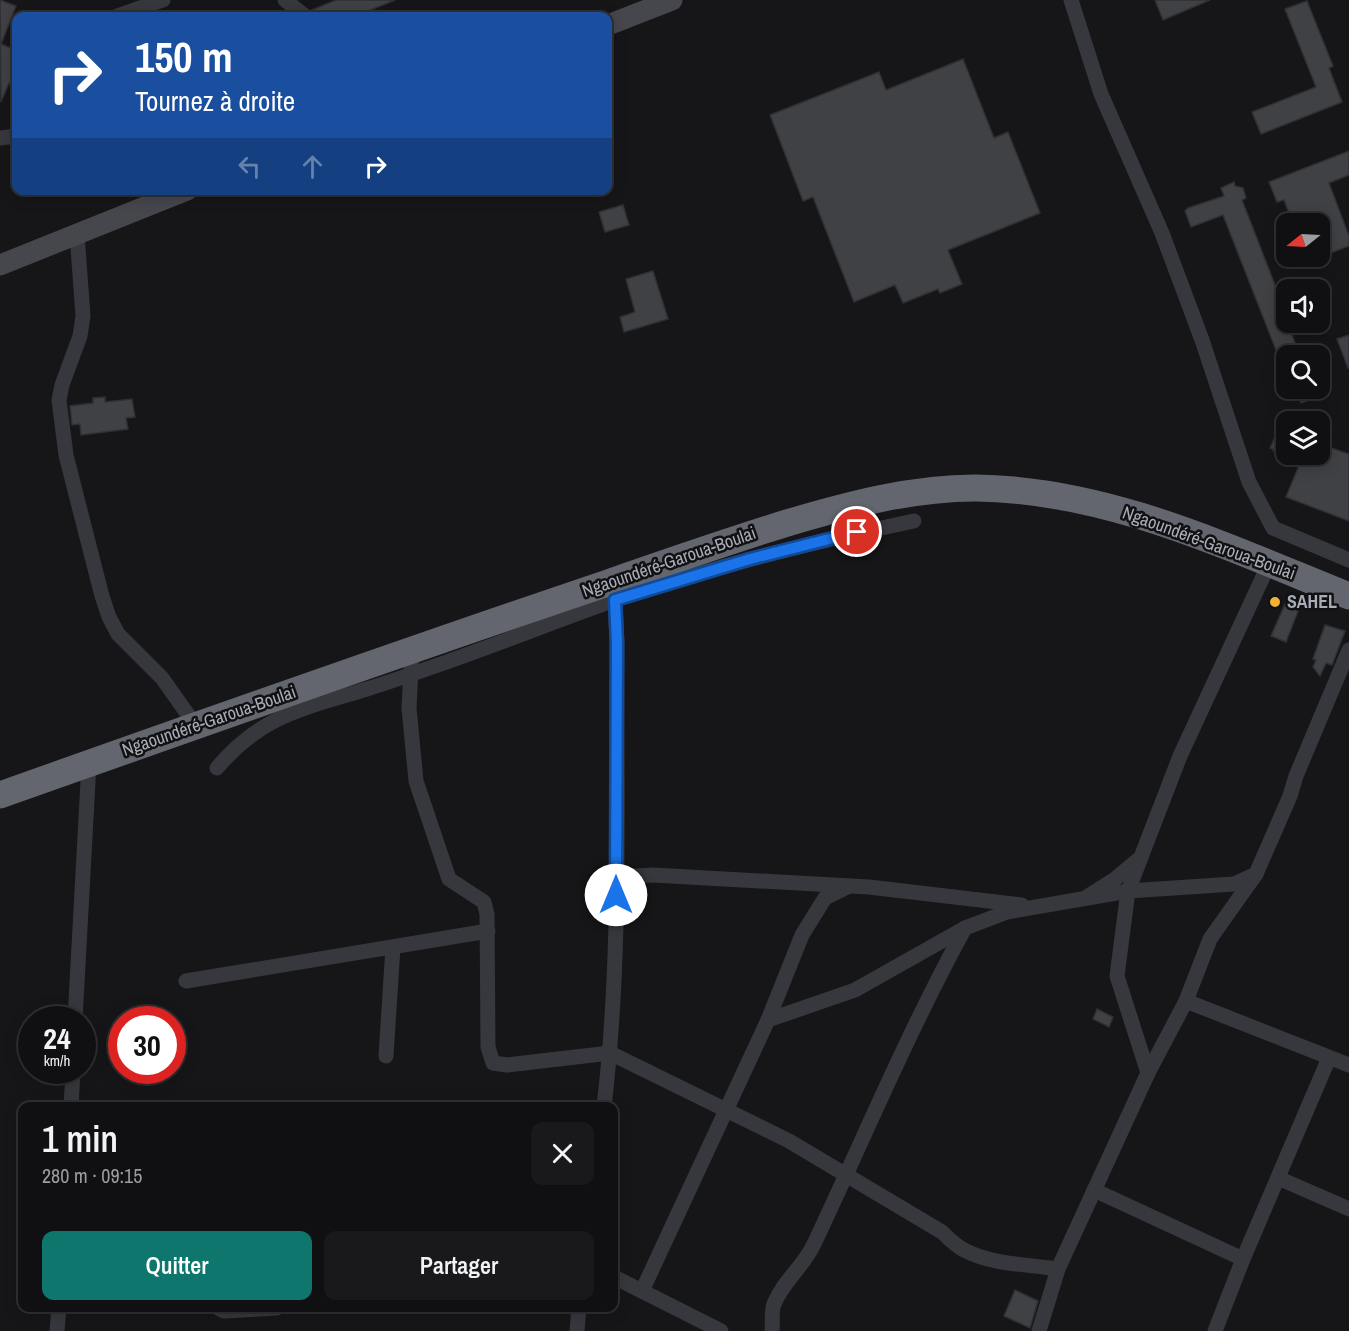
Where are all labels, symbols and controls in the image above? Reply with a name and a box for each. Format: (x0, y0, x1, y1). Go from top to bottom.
text: 150 m (135, 29, 233, 85)
icon: right (36, 36, 114, 114)
text: Tournez à droite (135, 83, 295, 119)
icon: left (233, 150, 266, 183)
icon: ahead (296, 150, 329, 183)
icon: right (359, 150, 392, 183)
north arrow (1276, 213, 1330, 267)
map controls (1276, 213, 1330, 465)
button: sound (1276, 279, 1330, 333)
button: search (1276, 345, 1330, 399)
button: layers (1276, 411, 1330, 465)
street label: Ngaoundéré-Garoua-Boulai (1119, 500, 1299, 585)
pin (831, 506, 882, 557)
icon: arrive (840, 515, 873, 548)
street label: Ngaoundéré-Garoua-Boulai (579, 520, 759, 603)
place label: SAHEL (1287, 589, 1337, 614)
marker: SAHEL (1268, 595, 1282, 609)
street label: Ngaoundéré-Garoua-Boulai (119, 679, 299, 762)
position arrow (584, 863, 648, 927)
speed limit sign: 30 (108, 1006, 186, 1084)
text: 24 (43, 1018, 71, 1058)
text: km/h (44, 1050, 70, 1071)
text: 1 min (42, 1115, 118, 1163)
button: close (531, 1122, 594, 1185)
text: 280 m · 09:15 (42, 1162, 142, 1189)
button: Quitter (42, 1231, 312, 1300)
button: Partager (324, 1231, 594, 1300)

